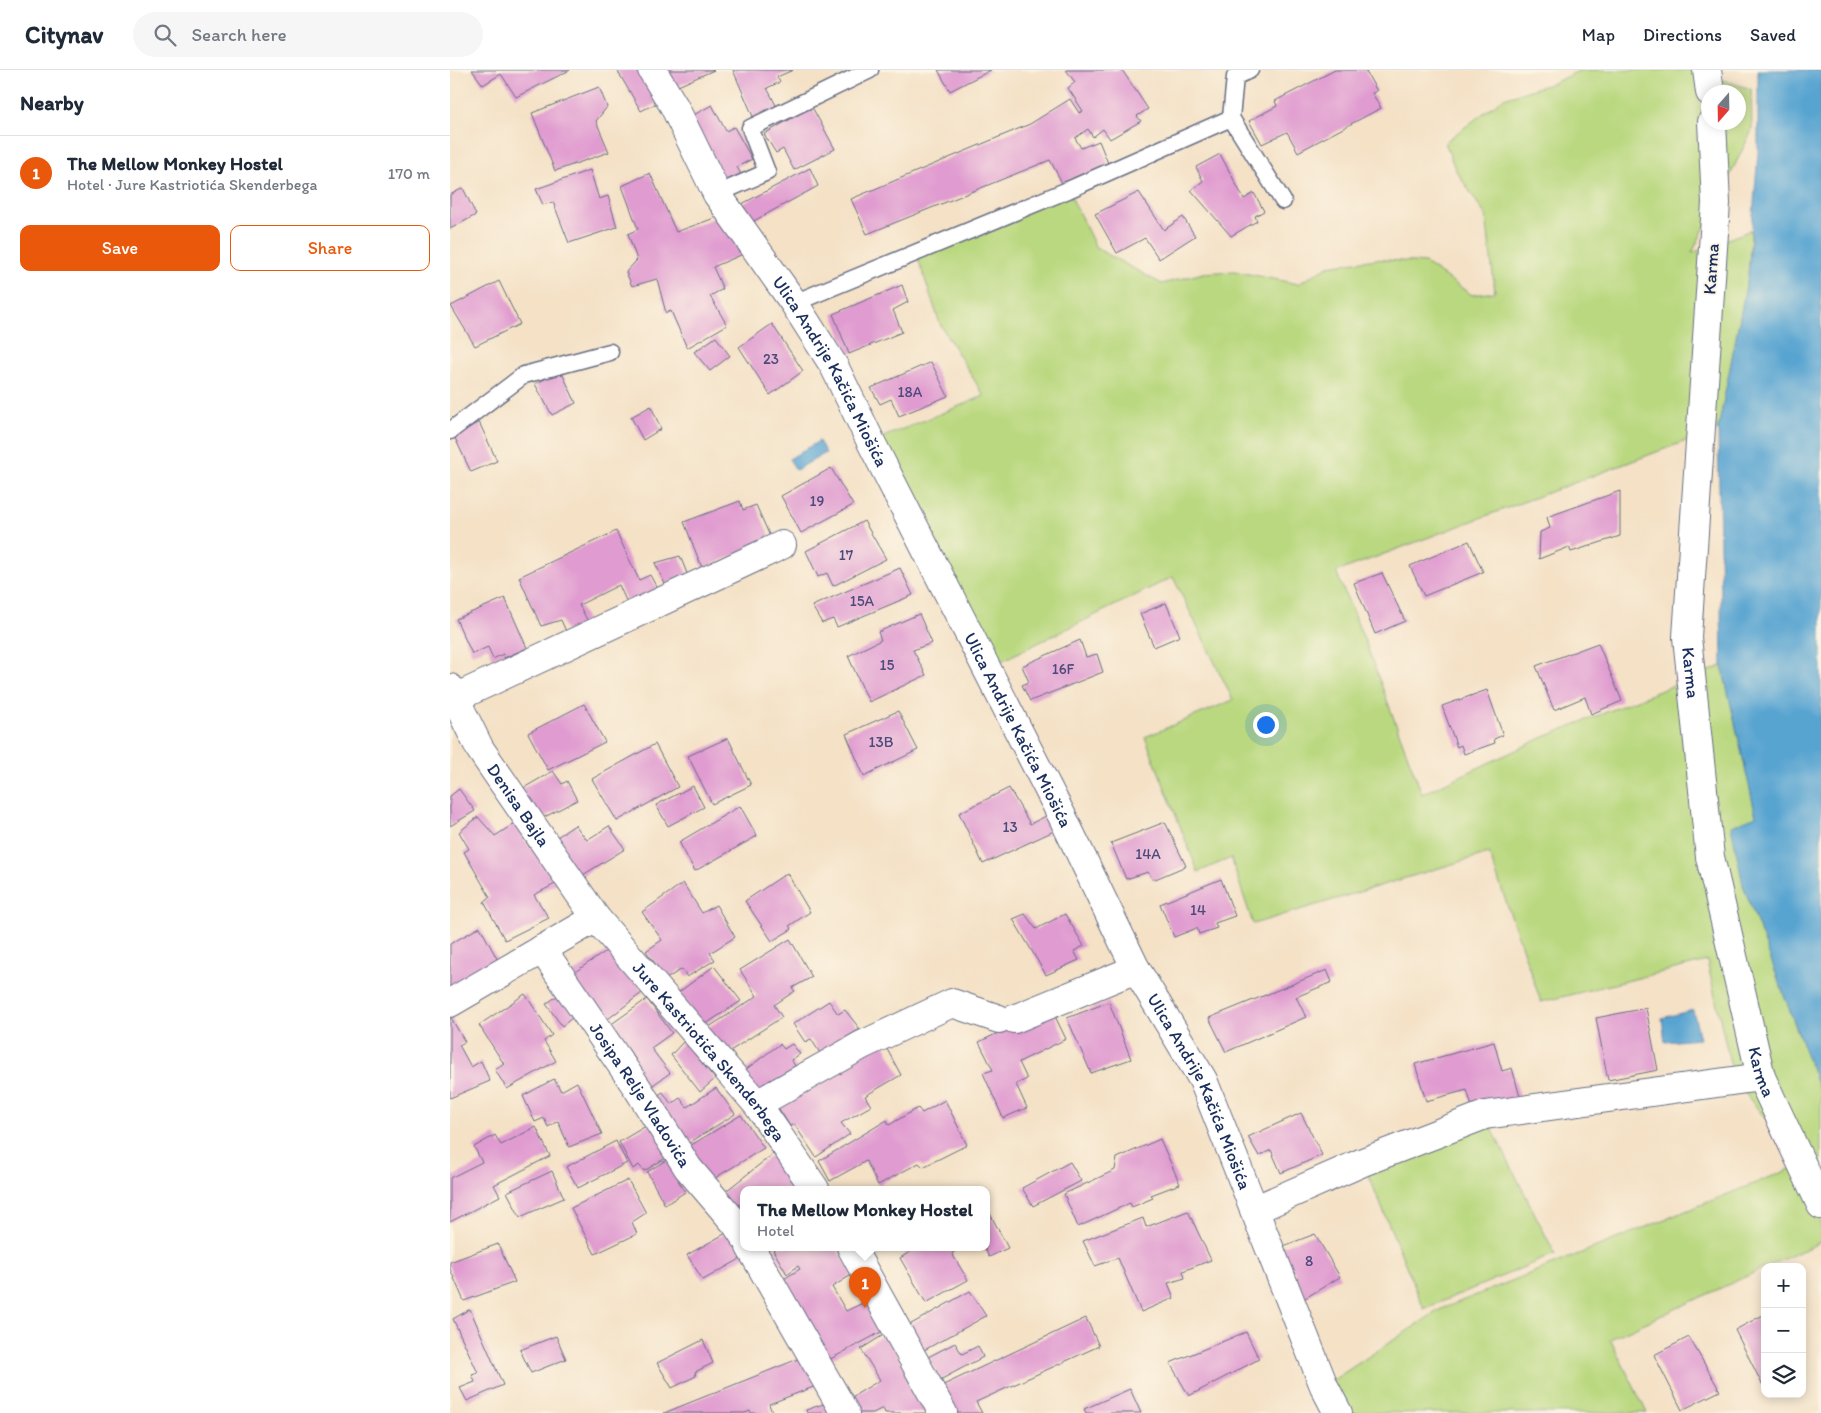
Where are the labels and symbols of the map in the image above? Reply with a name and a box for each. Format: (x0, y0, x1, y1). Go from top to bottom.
north arrow (1701, 85, 1746, 130)
street label: Karma (1698, 242, 1724, 295)
street label: Ulica Andrije Kačića Miošića (767, 272, 893, 471)
house number: 23 (763, 350, 779, 368)
house number: 18A (898, 383, 923, 401)
house number: 19 (810, 492, 825, 510)
house number: 17 (839, 546, 854, 564)
house number: 15A (850, 592, 875, 610)
street label: Ulica Andrije Kačića Miošića (959, 629, 1077, 831)
street label: Karma (1677, 646, 1704, 700)
house number: 15 (880, 656, 895, 674)
house number: 16F (1052, 660, 1075, 678)
your location (1253, 712, 1279, 738)
house number: 13B (869, 733, 894, 751)
street label: Denisa Bajla (482, 759, 555, 851)
house number: 13 (1002, 818, 1018, 836)
house number: 14A (1135, 845, 1161, 863)
house number: 14 (1190, 901, 1206, 919)
street label: Jure Kastriotića Skenderbega (628, 957, 790, 1146)
street label: Ulica Andrije Kačića Miošića (1142, 989, 1256, 1193)
street label: Josipa Relje Vladovića (585, 1018, 696, 1172)
street label: Karma (1743, 1045, 1780, 1100)
house number: 8 (1305, 1252, 1313, 1270)
pin: 1 (849, 1267, 881, 1308)

